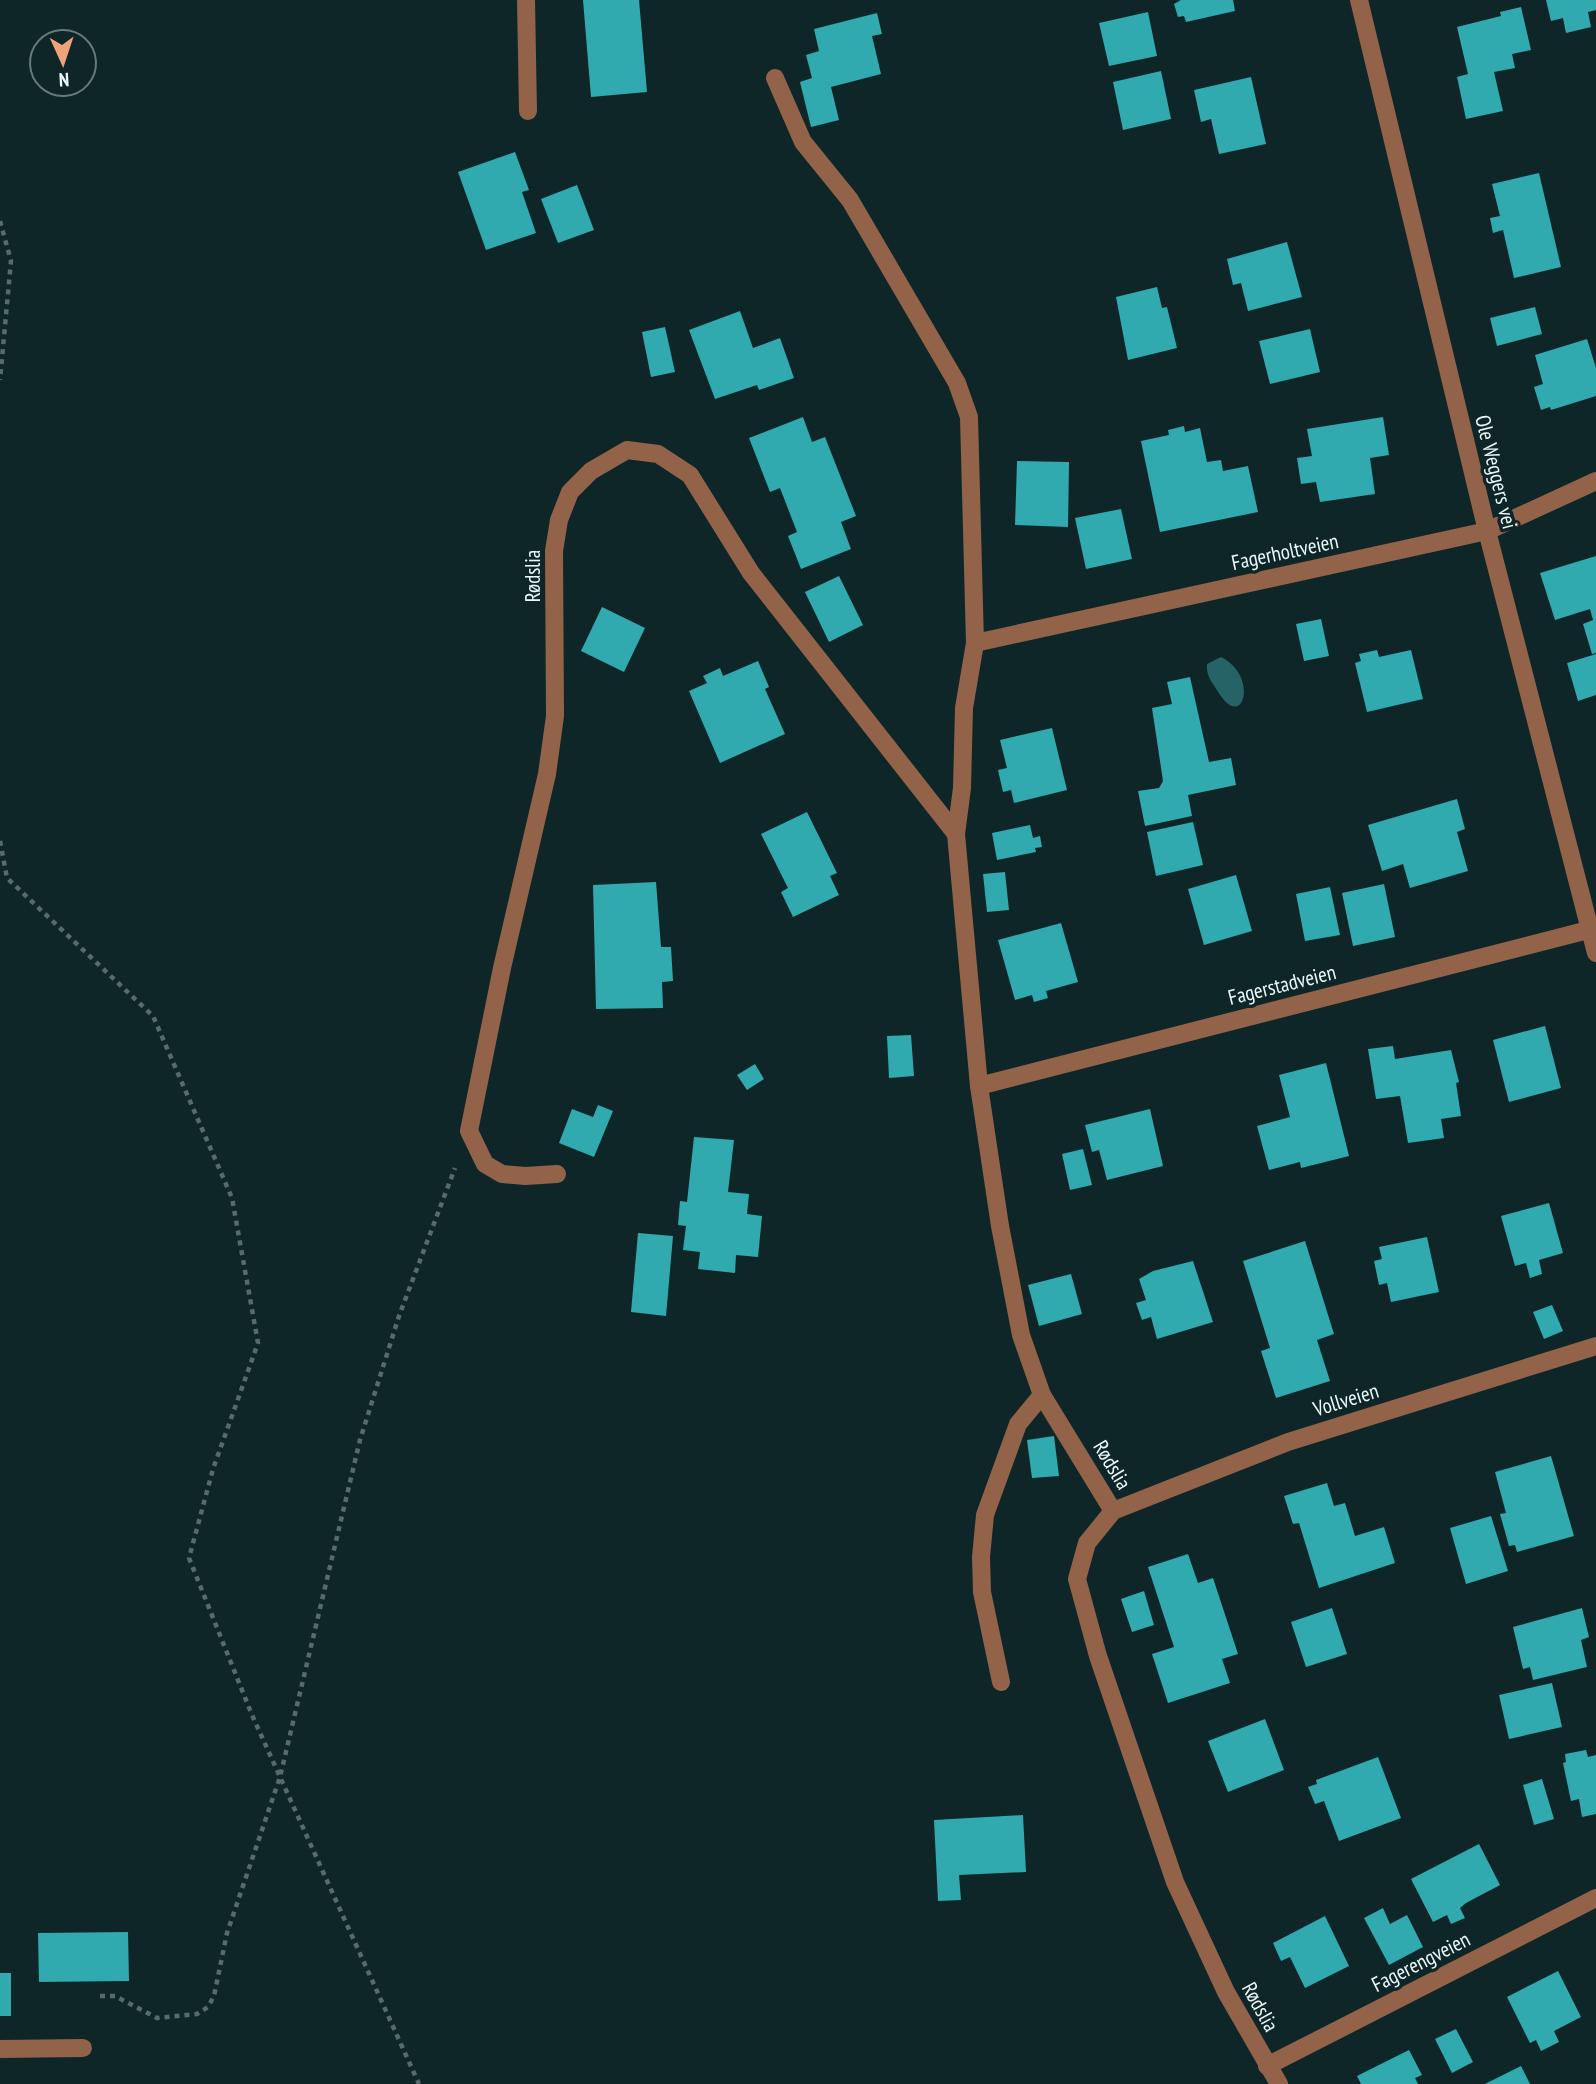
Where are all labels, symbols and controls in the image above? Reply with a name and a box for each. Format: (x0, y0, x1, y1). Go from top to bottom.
north arrow (28, 28, 98, 98)
text: N (58, 68, 70, 92)
street label: Ole Weggers vei (1469, 412, 1524, 532)
street label: Fagerholtveien (1229, 527, 1341, 576)
street label: Rødslia (519, 550, 546, 602)
street label: Fagerstadveien (1225, 958, 1339, 1011)
street label: Vollveien (1309, 1377, 1382, 1422)
street label: Rødslia (1087, 1435, 1138, 1494)
street label: Fagerengveien (1367, 1925, 1474, 1998)
street label: Rødslia (1236, 1977, 1285, 2036)

